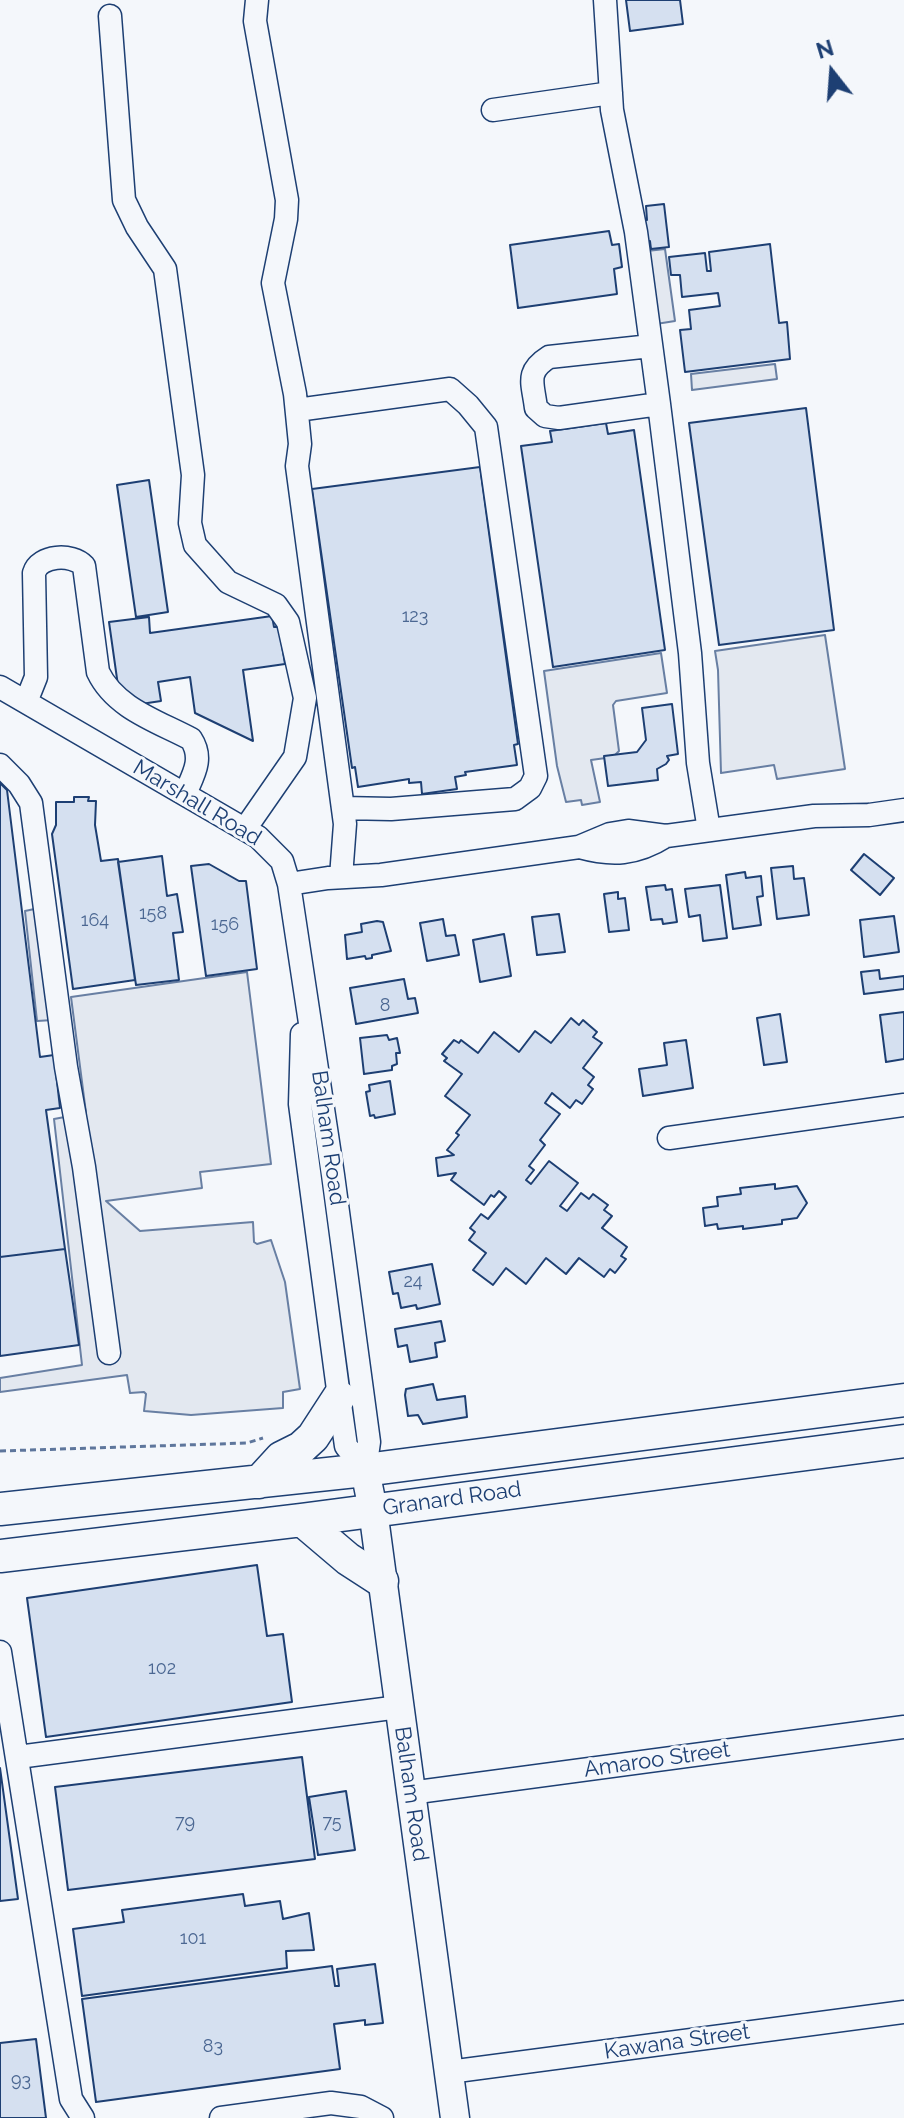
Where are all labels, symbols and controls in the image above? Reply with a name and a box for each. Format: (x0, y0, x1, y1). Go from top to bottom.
north arrow (792, 32, 872, 112)
text: N (813, 34, 837, 64)
house number: 123 (402, 606, 428, 628)
street label: Marshall Road (128, 754, 266, 852)
house number: 158 (139, 903, 167, 925)
house number: 164 (81, 910, 109, 932)
house number: 156 (211, 914, 239, 936)
house number: 8 (380, 995, 390, 1017)
street label: Balham Road (305, 1069, 351, 1207)
house number: 24 (403, 1271, 423, 1293)
street label: Granard Road (381, 1476, 523, 1522)
house number: 102 (148, 1658, 176, 1680)
street label: Balham Road (388, 1725, 434, 1863)
street label: Amaroo Street (582, 1737, 732, 1783)
house number: 79 (175, 1812, 195, 1834)
house number: 75 (322, 1812, 342, 1834)
house number: 101 (180, 1928, 206, 1950)
street label: Kawana Street (602, 2019, 752, 2065)
house number: 83 (203, 2036, 223, 2058)
house number: 93 (11, 2070, 31, 2092)

